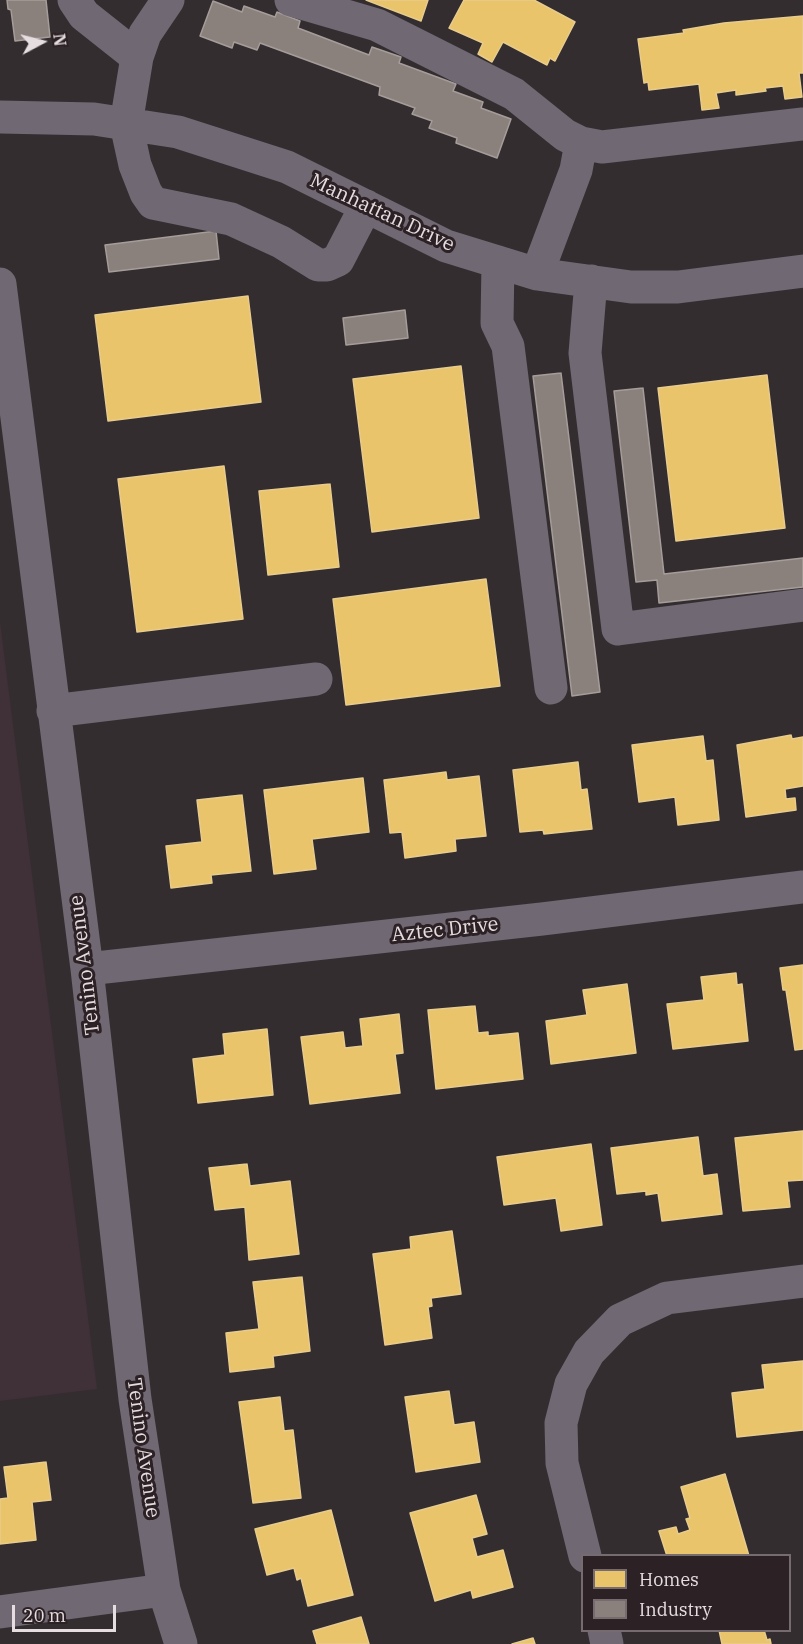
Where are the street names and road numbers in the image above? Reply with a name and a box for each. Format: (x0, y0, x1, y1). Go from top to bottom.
street label: Manhattan Drive (306, 169, 458, 257)
street label: Tenino Avenue (65, 894, 105, 1036)
street label: Aztec Drive (390, 912, 500, 948)
street label: Tenino Avenue (121, 1377, 165, 1519)

